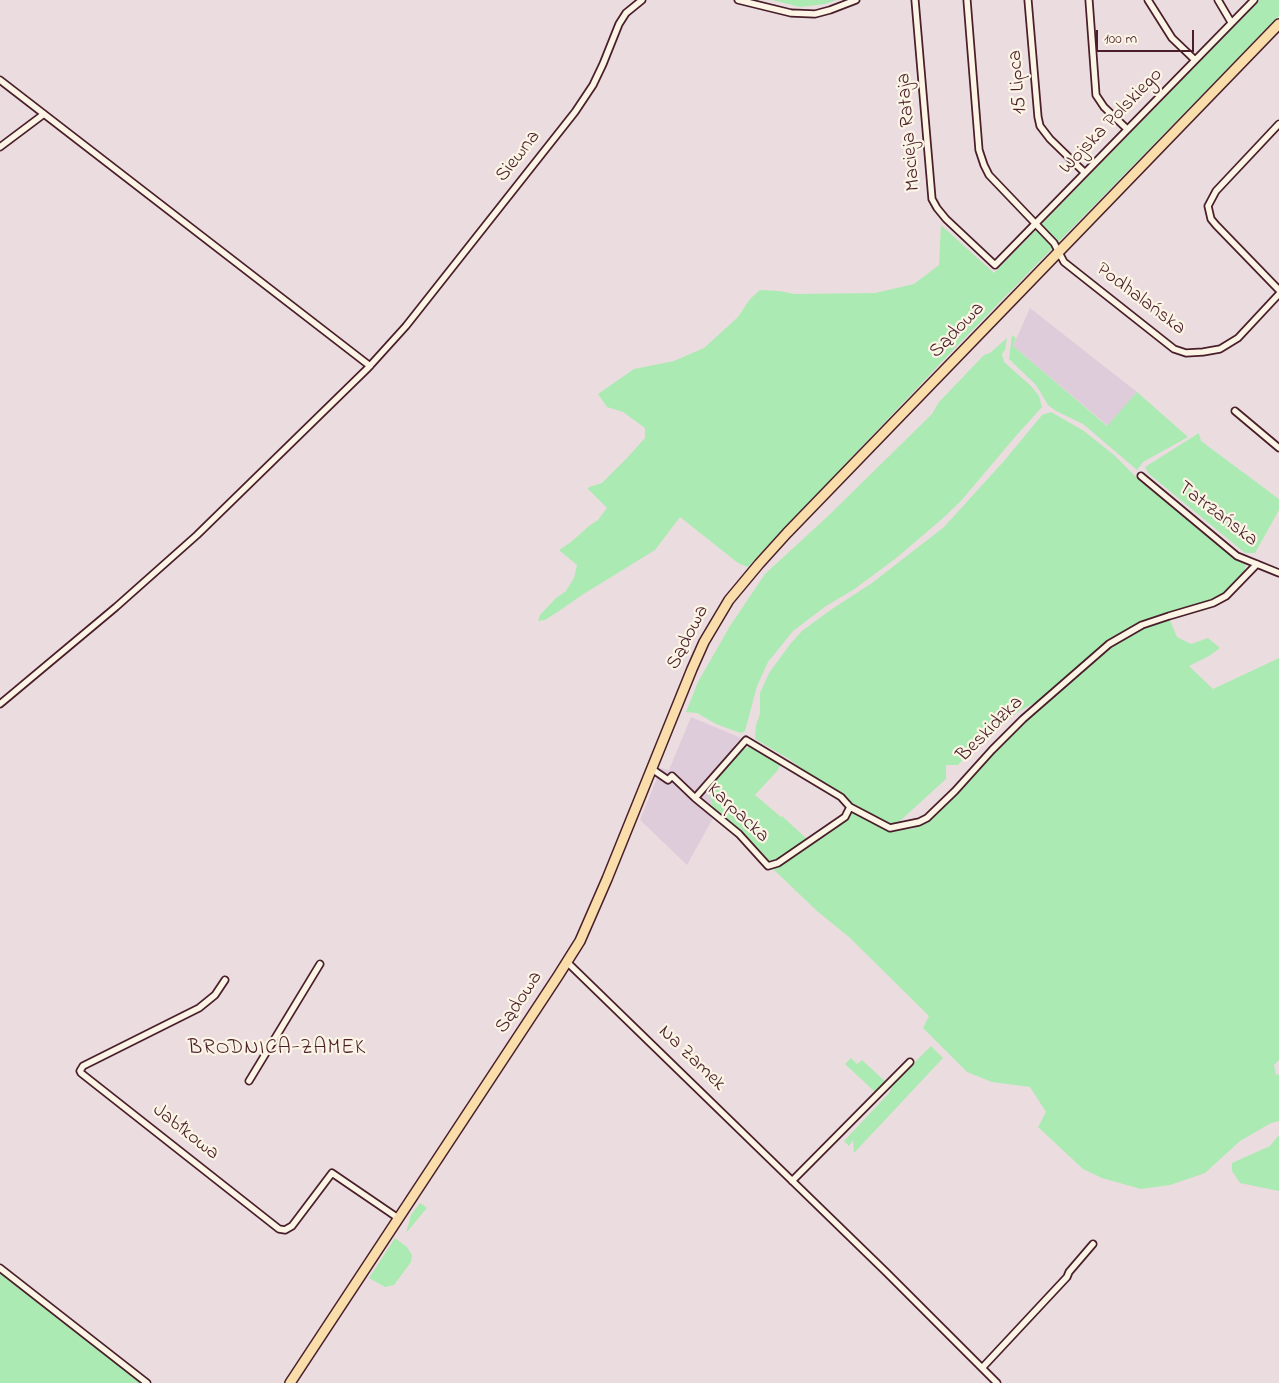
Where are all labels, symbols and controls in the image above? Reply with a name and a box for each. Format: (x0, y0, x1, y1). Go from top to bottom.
scale bar (1099, 20, 1196, 52)
text: 100 m (1104, 28, 1137, 50)
street label: 15 Lipca (1004, 49, 1034, 115)
street label: Wojska Polskiego (1055, 64, 1169, 180)
street label: Macieja Rataja (893, 72, 927, 192)
street label: Siewna (491, 126, 547, 188)
street label: Podhalańska (1090, 258, 1190, 342)
street label: Sądowa (925, 298, 991, 364)
street label: Tatrzańska (1172, 477, 1262, 553)
street label: Sądowa (663, 602, 715, 674)
street label: Beskidzka (953, 692, 1029, 768)
street label: Karpacka (701, 779, 773, 849)
street label: Sądowa (491, 967, 549, 1039)
street label: Na Zamek (652, 1021, 730, 1097)
district label: BRODNICA-ZAMEK (186, 1037, 368, 1063)
street label: Jabłkowa (147, 1099, 223, 1167)

